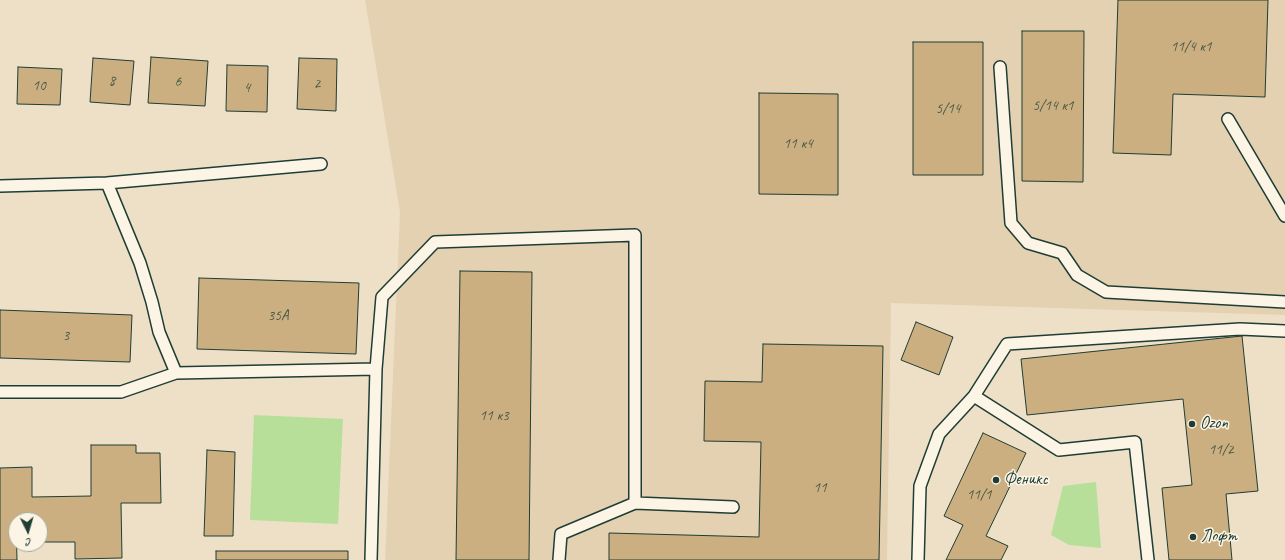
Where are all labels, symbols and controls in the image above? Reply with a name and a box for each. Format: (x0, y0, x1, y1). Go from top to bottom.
house number: 11/4 к1 (1170, 38, 1212, 56)
house number: 8 (109, 72, 115, 90)
house number: 6 (175, 73, 181, 91)
house number: 2 (314, 75, 320, 93)
house number: 10 (32, 77, 46, 95)
house number: 4 (244, 79, 250, 97)
house number: 5/14 к1 (1032, 97, 1074, 115)
house number: 5/14 (935, 100, 961, 118)
house number: 11 к4 (783, 135, 813, 153)
house number: 35А (267, 307, 289, 325)
house number: 3 (63, 327, 69, 345)
house number: 11 к3 (479, 407, 509, 425)
place label: Ozon (1200, 414, 1228, 434)
marker: Ozon (1187, 419, 1197, 429)
house number: 11/2 (1208, 441, 1234, 459)
place label: Феникс (1004, 470, 1048, 490)
marker: Феникс (991, 475, 1001, 485)
house number: 11 (813, 479, 827, 497)
house number: 11/1 (966, 486, 992, 504)
north arrow (8, 512, 48, 552)
place label: Лофт (1201, 527, 1237, 547)
marker: Лофт (1188, 532, 1198, 542)
text: С (26, 536, 32, 550)

